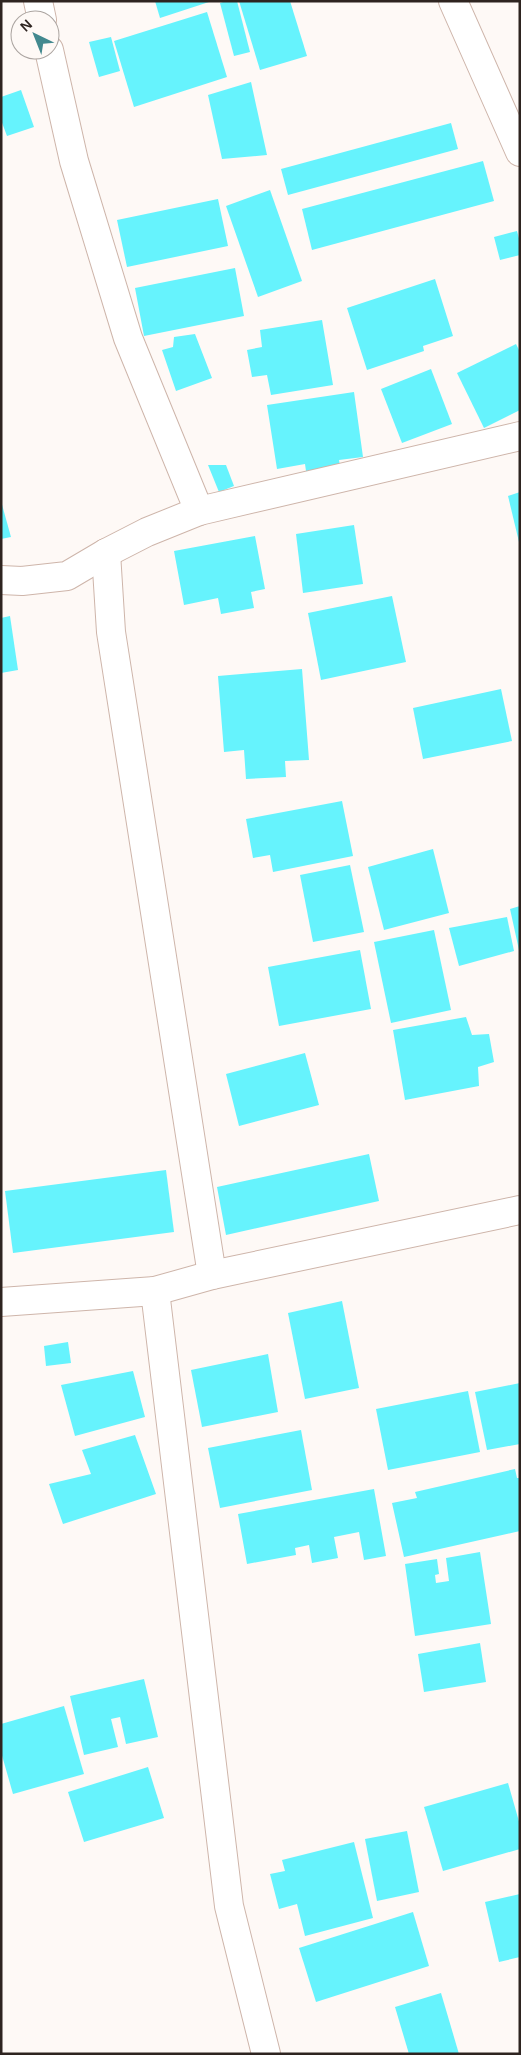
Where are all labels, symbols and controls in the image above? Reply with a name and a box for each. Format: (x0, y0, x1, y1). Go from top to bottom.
north arrow (10, 10, 60, 60)
text: N (17, 16, 35, 35)

